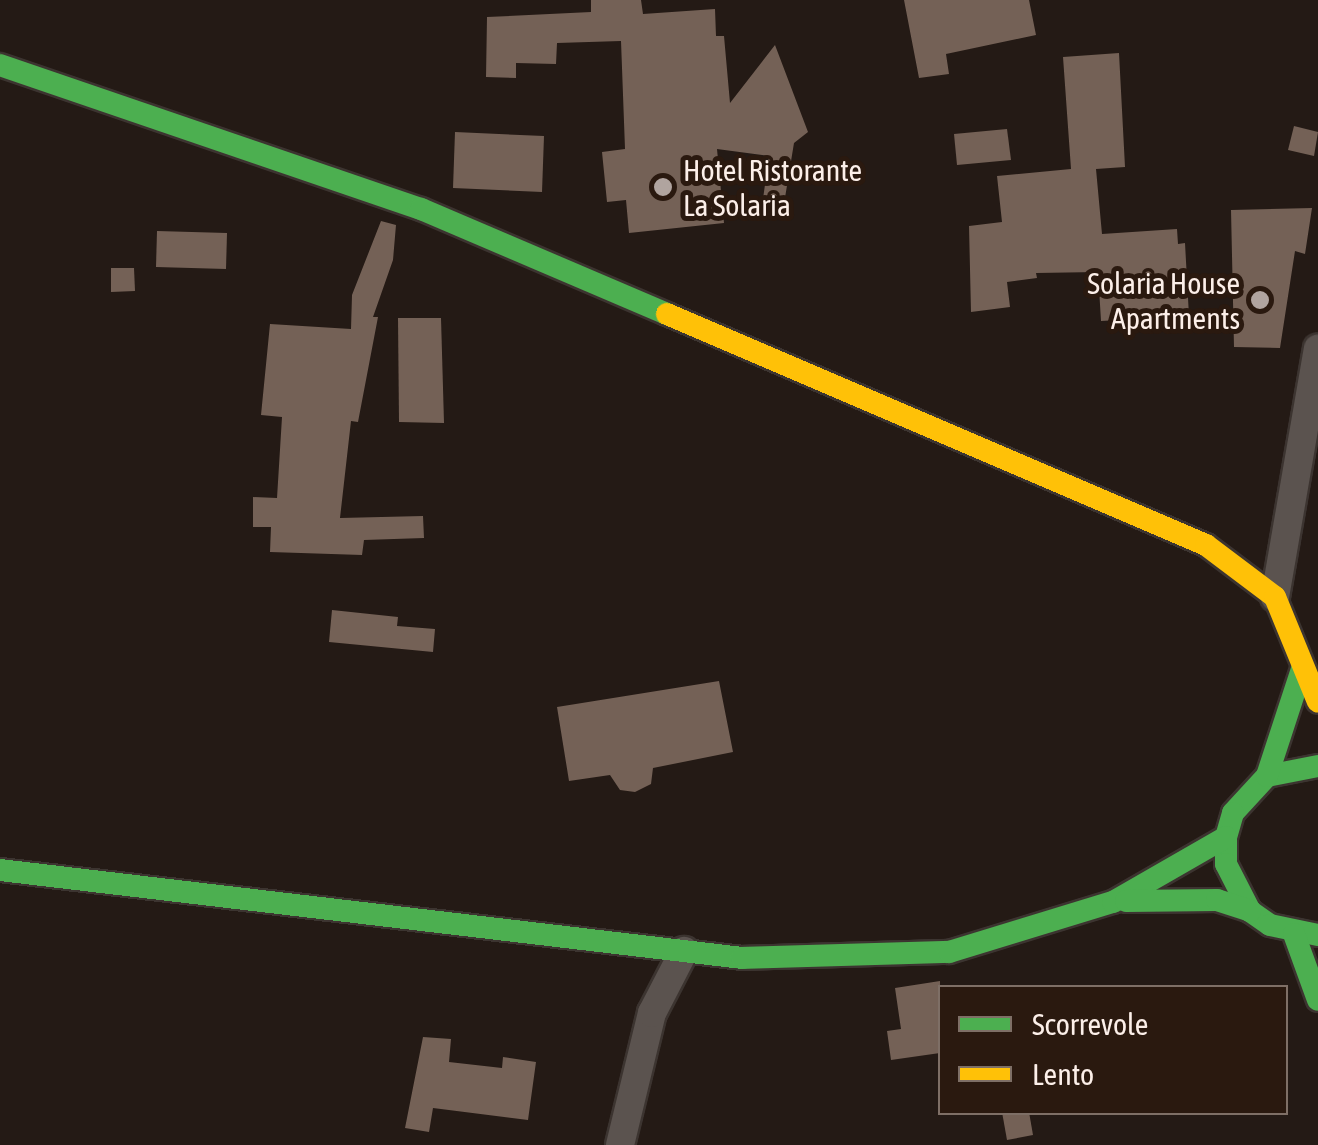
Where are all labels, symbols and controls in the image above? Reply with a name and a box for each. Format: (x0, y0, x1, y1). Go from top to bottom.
place label: Hotel Ristorante La Solaria (683, 152, 862, 222)
marker: Hotel Ristorante La Solaria (652, 176, 674, 198)
place label: Solaria House Apartments (1087, 265, 1240, 336)
marker: Solaria House Apartments (1249, 289, 1271, 311)
legend (938, 985, 1288, 1115)
text: Scorrevole (1032, 1007, 1148, 1041)
text: Lento (1032, 1057, 1094, 1091)

